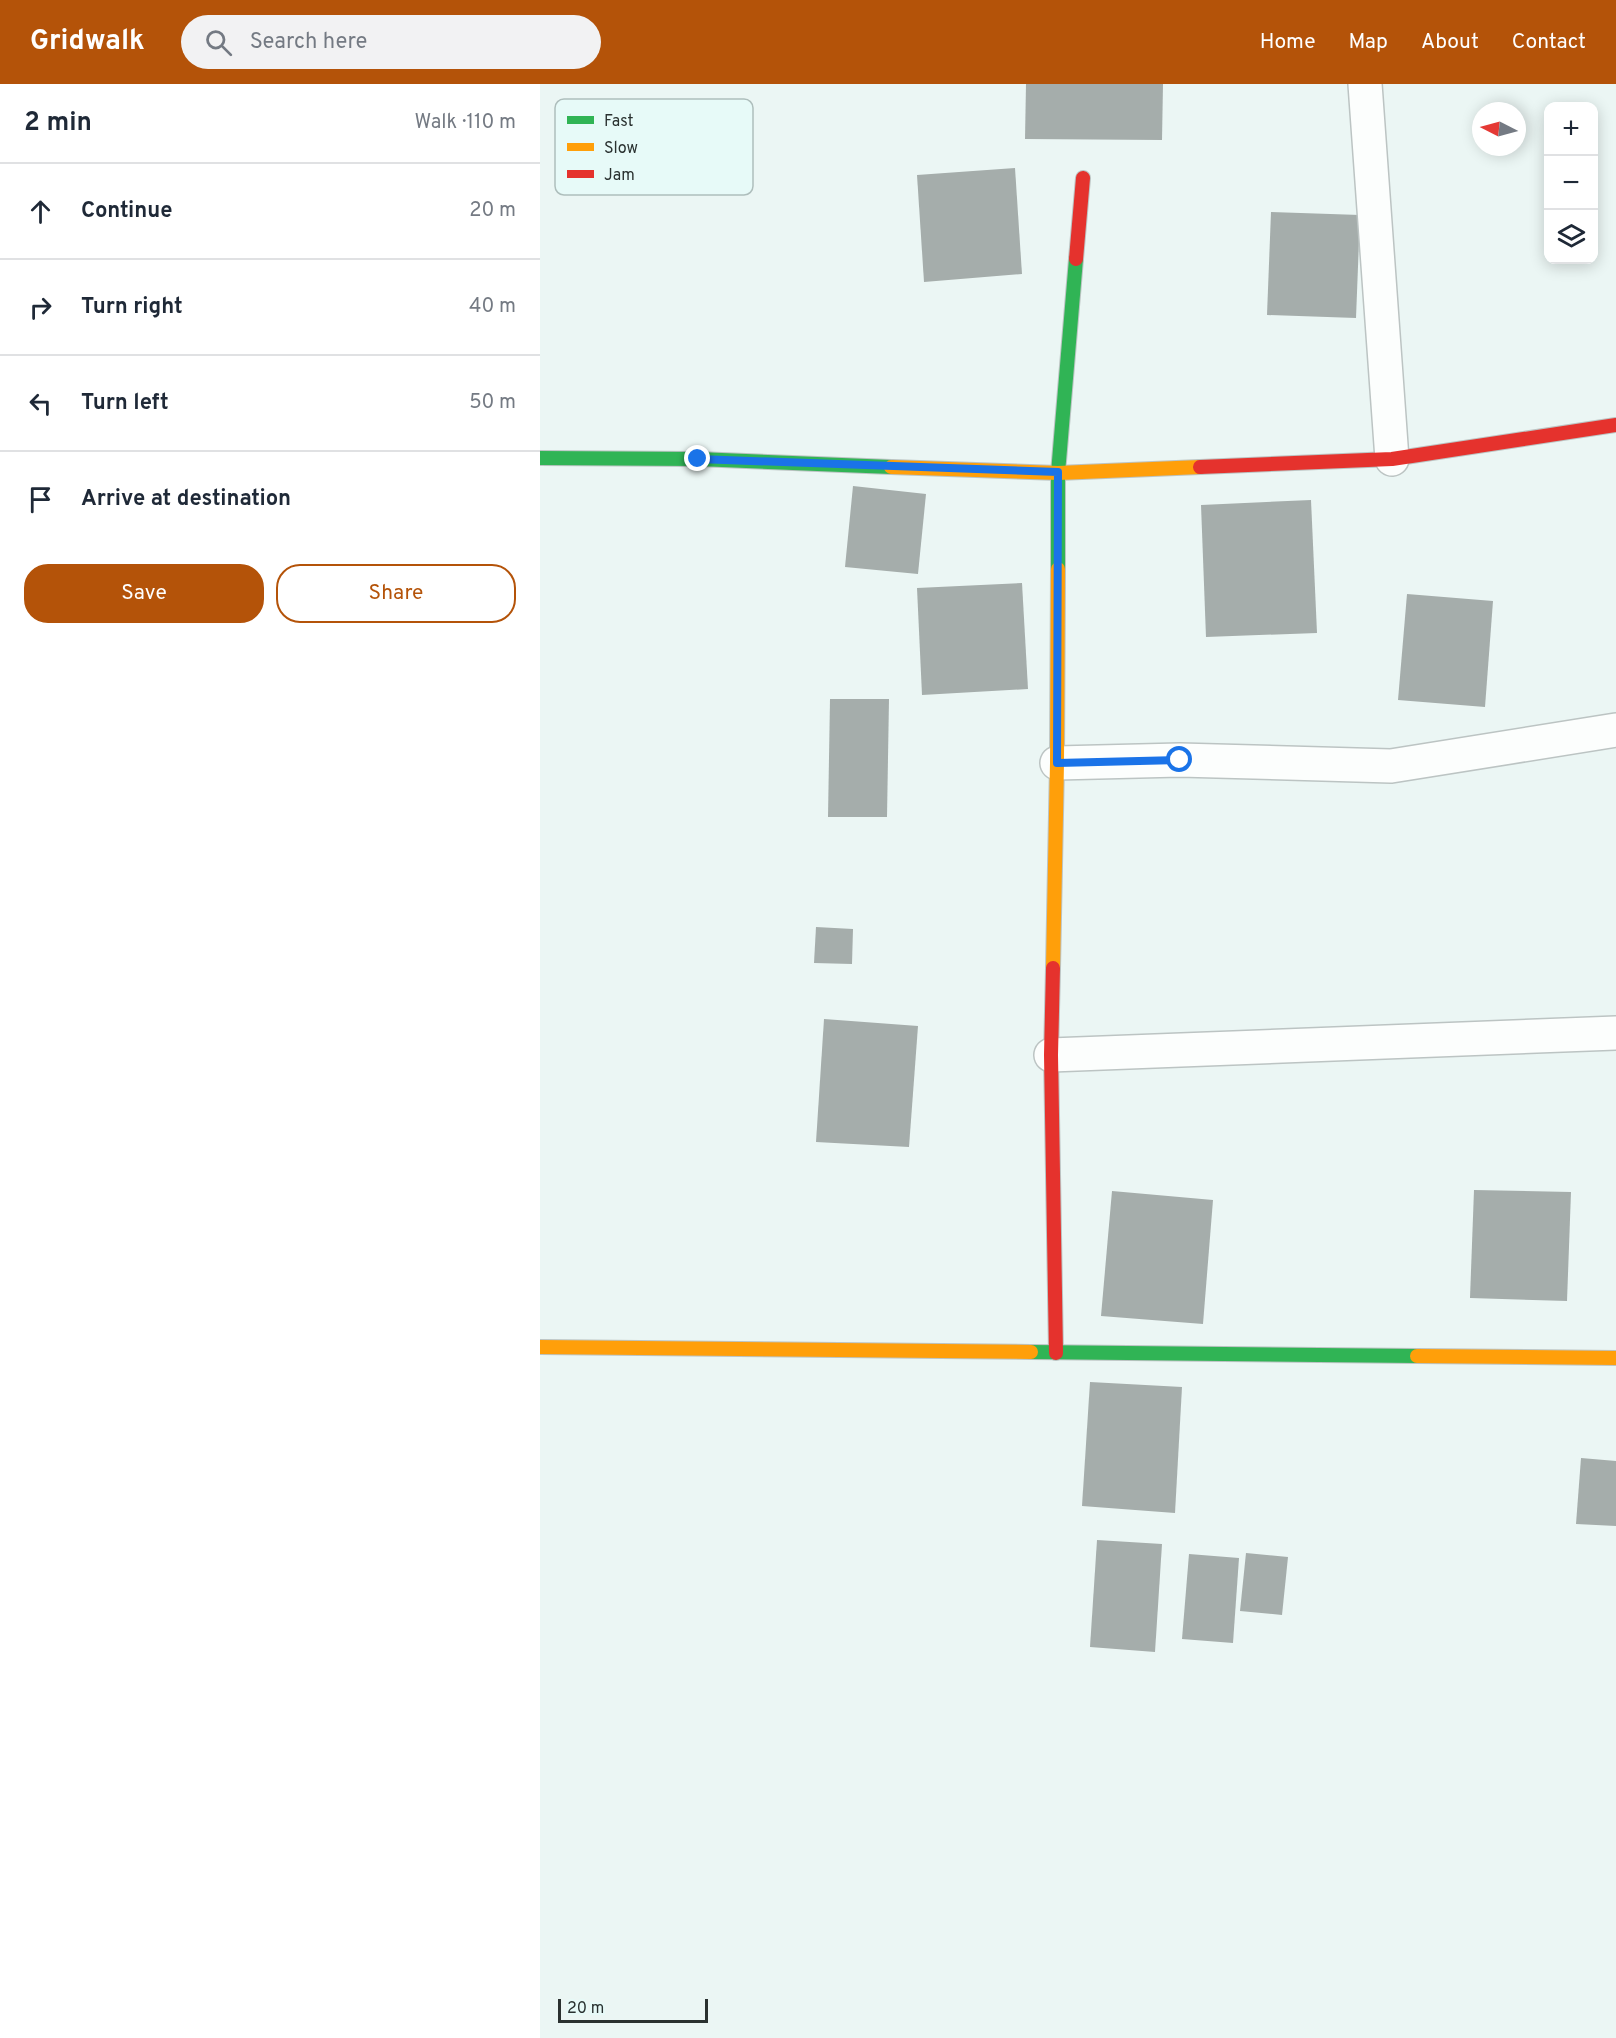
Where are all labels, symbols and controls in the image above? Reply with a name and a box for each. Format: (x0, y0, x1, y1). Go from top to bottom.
search box (181, 15, 601, 69)
text: Gridwalk (30, 24, 145, 60)
icon: search (202, 26, 235, 59)
text: Search here (250, 29, 367, 56)
text: Home (1260, 29, 1316, 56)
text: Map (1349, 29, 1388, 56)
text: About (1421, 29, 1479, 56)
text: Contact (1512, 29, 1586, 56)
legend (555, 99, 753, 195)
north arrow (1472, 102, 1526, 156)
map controls (1544, 102, 1598, 264)
button: + (1544, 102, 1598, 156)
text: 2 min (24, 107, 92, 140)
text: Walk · 110 m (415, 110, 516, 136)
text: Fast (604, 112, 634, 132)
text: Slow (604, 139, 638, 159)
button: − (1544, 156, 1598, 210)
text: Jam (604, 166, 635, 186)
icon: ahead (24, 195, 57, 228)
text: Continue (81, 198, 172, 225)
text: 20 m (469, 198, 516, 224)
button: layers (1544, 210, 1598, 264)
icon: right (24, 291, 57, 324)
text: Turn right (81, 294, 183, 321)
text: 40 m (469, 294, 516, 320)
icon: left (24, 387, 57, 420)
text: Turn left (81, 390, 169, 417)
text: 50 m (469, 390, 516, 416)
route end (684, 445, 710, 471)
icon: arrive (24, 483, 57, 516)
text: Arrive at destination (81, 486, 291, 513)
button: Save (24, 564, 264, 623)
button: Share (276, 564, 516, 623)
route start (1166, 746, 1192, 772)
scale bar (558, 1996, 708, 2024)
text: 20 m (567, 1999, 604, 2019)

